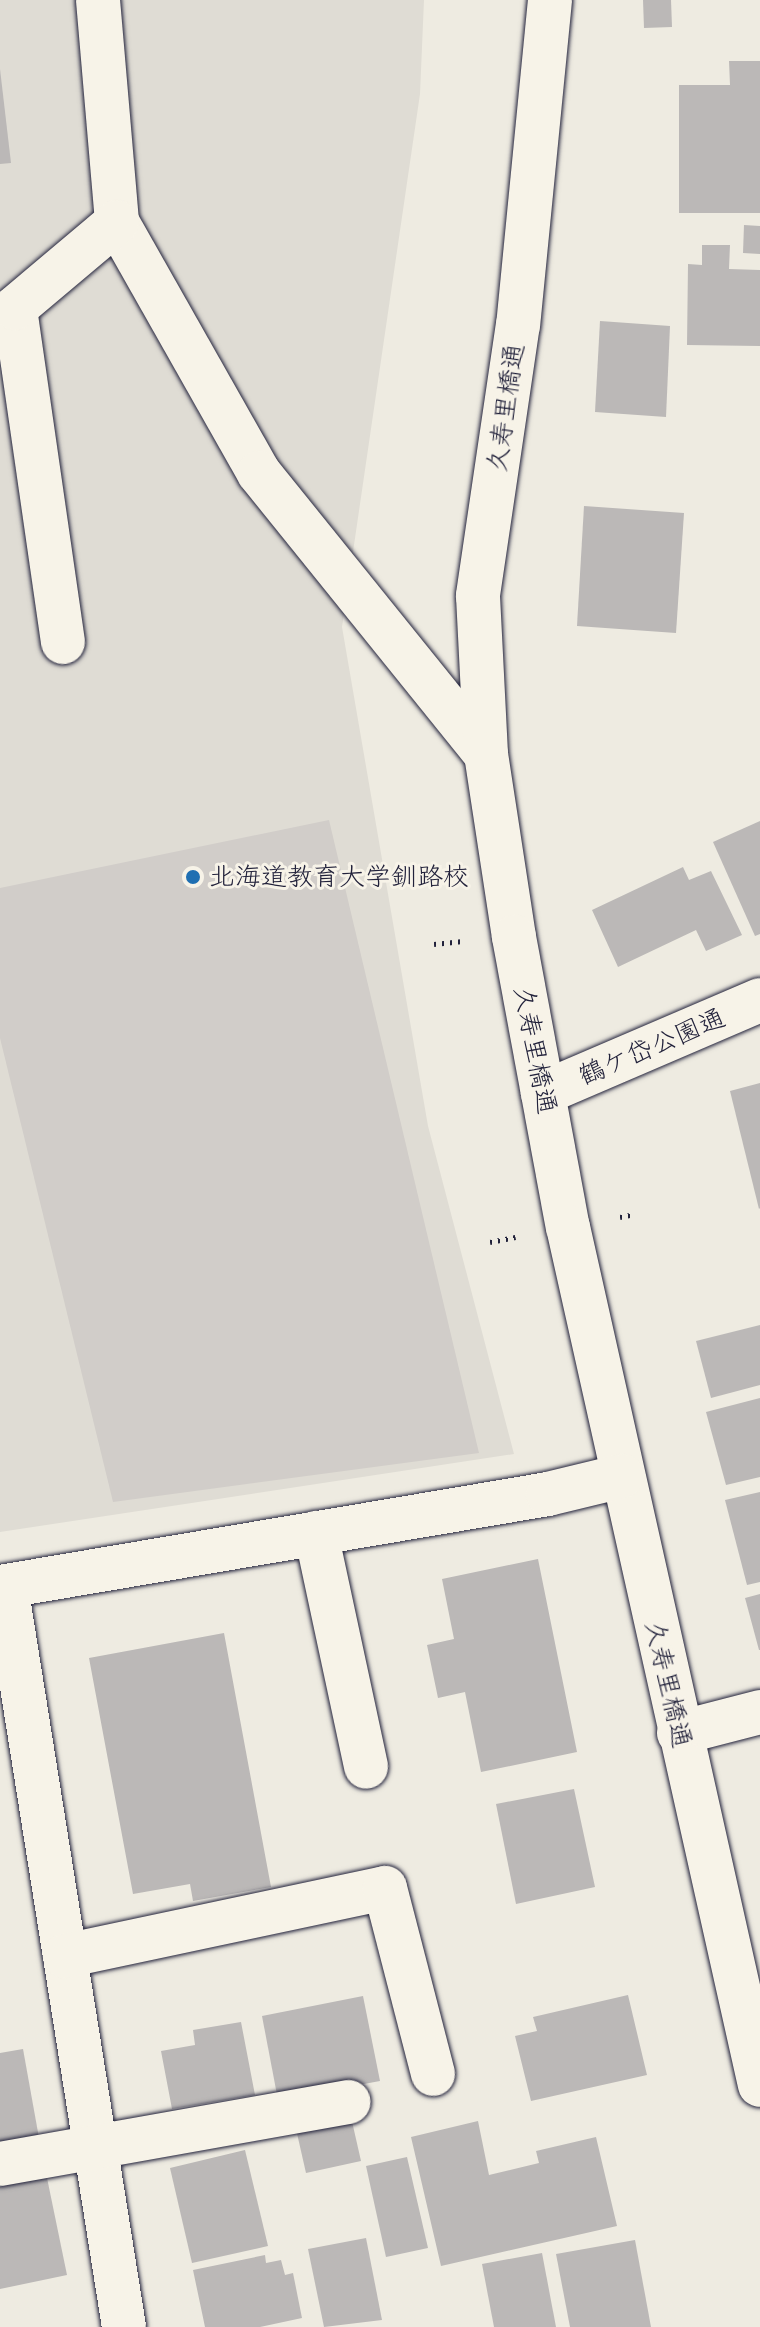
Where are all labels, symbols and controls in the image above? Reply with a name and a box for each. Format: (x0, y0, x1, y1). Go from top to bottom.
street label: 久寿里橋通 (482, 341, 530, 475)
place label: 北海道教育大学釧路校 (209, 861, 469, 893)
marker: 北海道教育大学釧路校 (184, 868, 202, 886)
street label: 久寿里橋通 (507, 983, 563, 1117)
street label: 鶴ケ岱公園通 (574, 1002, 730, 1092)
street label: 久寿里橋通 (638, 1617, 698, 1751)

